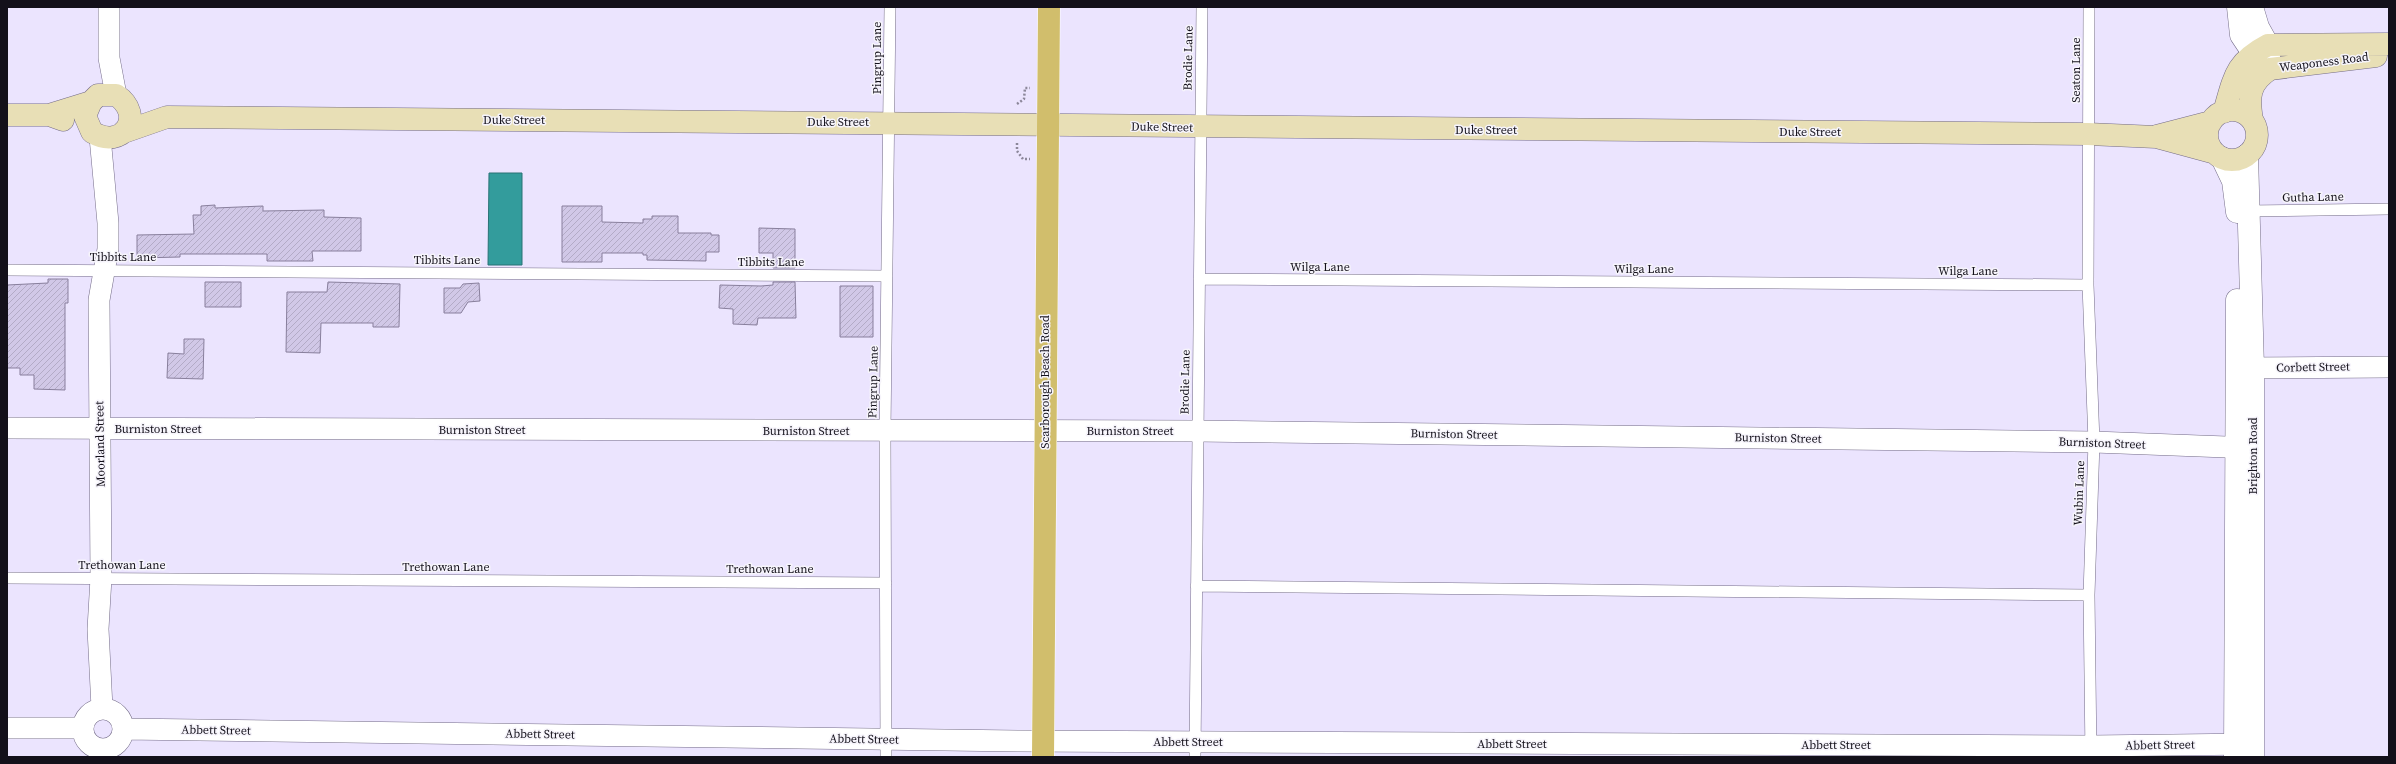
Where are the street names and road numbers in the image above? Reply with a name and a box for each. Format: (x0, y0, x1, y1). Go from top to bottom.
street label: Pingrup Lane (869, 22, 885, 94)
street label: Brodie Lane (1179, 25, 1197, 91)
street label: Seaton Lane (2068, 37, 2084, 103)
street label: Weaponess Road (2278, 49, 2370, 75)
street label: Duke Street (483, 112, 545, 128)
street label: Duke Street (807, 114, 869, 130)
street label: Duke Street (1131, 118, 1193, 136)
street label: Duke Street (1455, 122, 1517, 138)
street label: Duke Street (1779, 124, 1841, 140)
street label: Gutha Lane (2282, 188, 2344, 206)
street label: Tibbits Lane (90, 249, 156, 265)
street label: Tibbits Lane (414, 252, 480, 268)
street label: Tibbits Lane (738, 254, 804, 270)
street label: Wilga Lane (1290, 259, 1350, 275)
street label: Wilga Lane (1614, 261, 1674, 277)
street label: Wilga Lane (1938, 263, 1998, 279)
street label: Scarborough Beach Road (1037, 315, 1053, 449)
street label: Pingrup Lane (864, 346, 882, 418)
street label: Brodie Lane (1176, 349, 1194, 415)
street label: Corbett Street (2276, 358, 2350, 376)
street label: Moorland Street (91, 401, 109, 487)
street label: Brighton Road (2245, 417, 2261, 495)
street label: Burniston Street (114, 421, 202, 437)
street label: Burniston Street (438, 422, 526, 438)
street label: Burniston Street (762, 423, 850, 439)
street label: Burniston Street (1086, 423, 1174, 439)
street label: Burniston Street (1410, 425, 1498, 443)
street label: Burniston Street (1734, 429, 1822, 447)
street label: Burniston Street (2058, 433, 2146, 453)
street label: Wubin Lane (2070, 460, 2088, 526)
street label: Trethowan Lane (78, 557, 166, 573)
street label: Trethowan Lane (402, 559, 490, 575)
street label: Trethowan Lane (726, 561, 814, 577)
street label: Abbett Street (181, 721, 251, 739)
street label: Abbett Street (505, 725, 575, 743)
street label: Abbett Street (829, 730, 899, 748)
street label: Abbett Street (1153, 734, 1223, 750)
street label: Abbett Street (1477, 736, 1547, 752)
street label: Abbett Street (2125, 736, 2195, 754)
street label: Abbett Street (1801, 737, 1871, 753)

